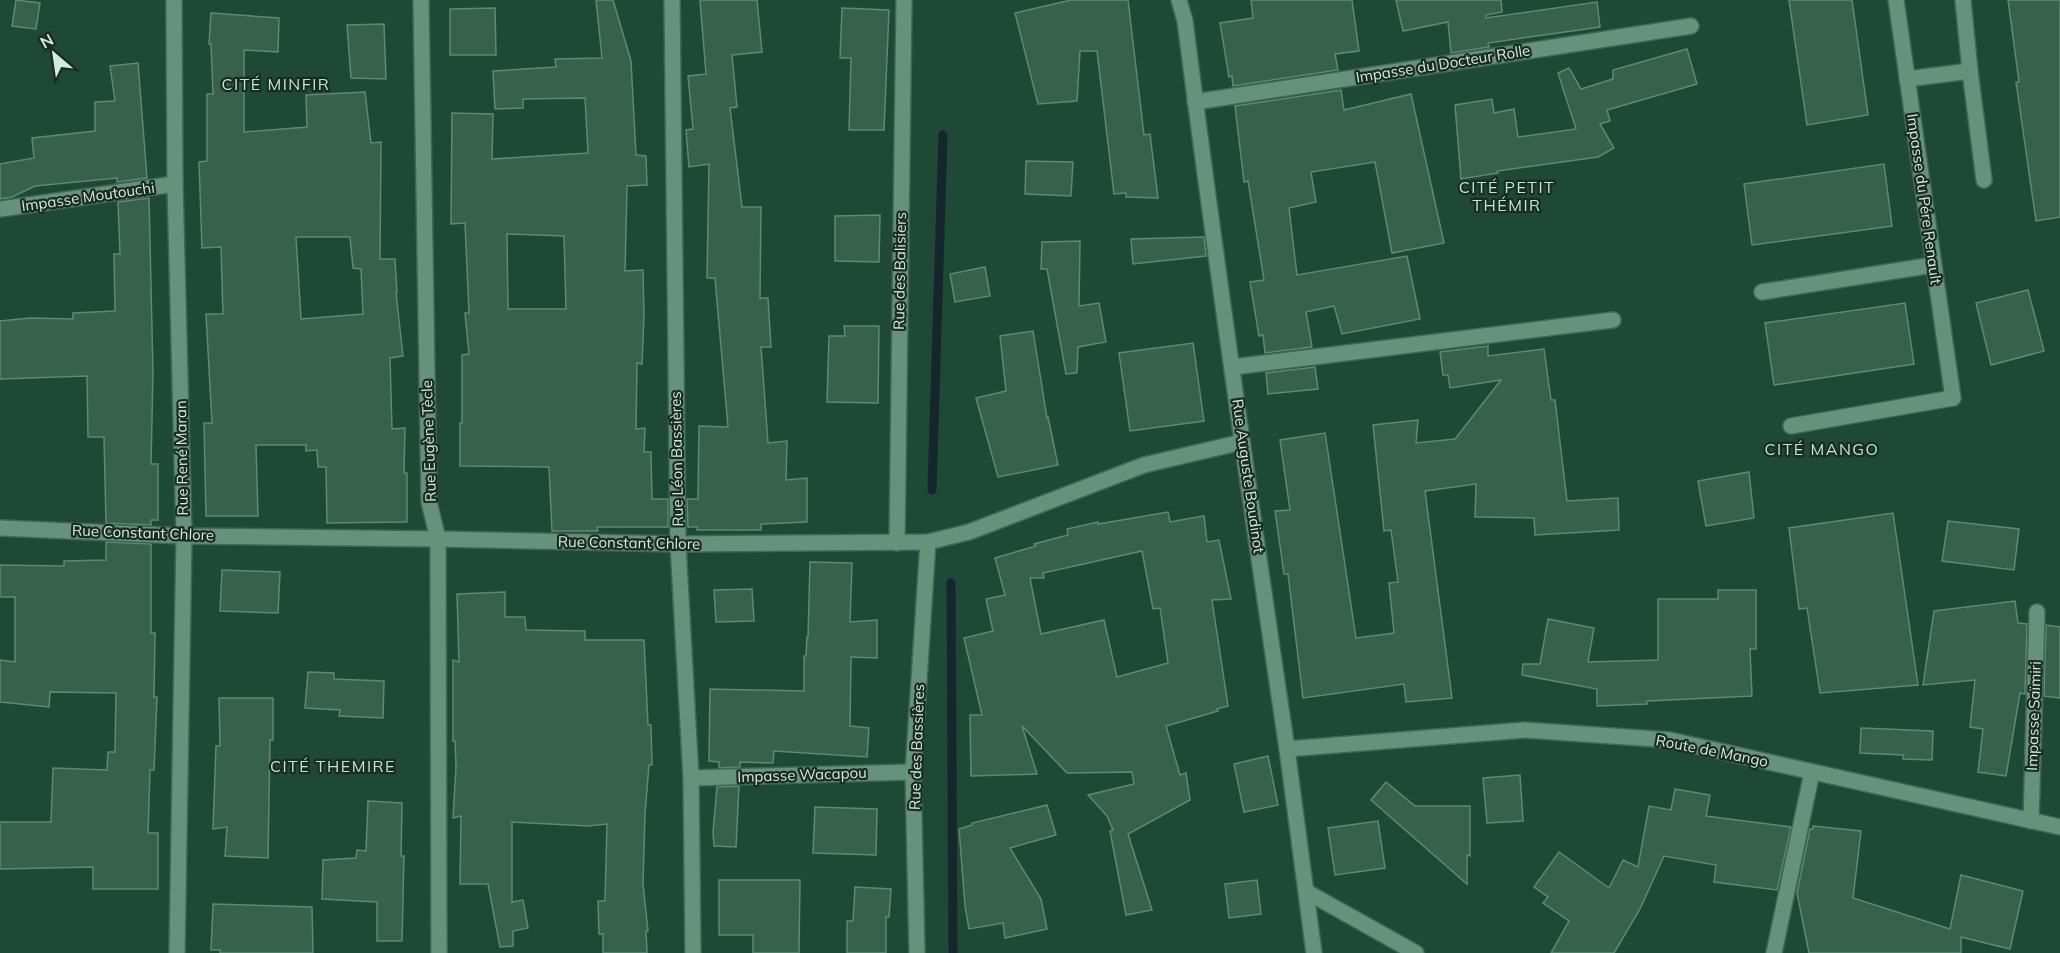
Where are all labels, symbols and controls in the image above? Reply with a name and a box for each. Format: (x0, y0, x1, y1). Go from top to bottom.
north arrow (24, 24, 84, 84)
text: N (37, 29, 57, 53)
street label: Impasse du Docteur Rolle (1354, 40, 1531, 87)
district label: CITÉ MINFIR (222, 74, 330, 94)
street label: Impasse du Pére Renault (1903, 112, 1946, 286)
district label: CITÉ PETIT THÉMIR (1459, 177, 1555, 215)
street label: Impasse Moutouchi (20, 178, 156, 215)
street label: Rue des Balisiers (889, 212, 910, 330)
street label: Rue Eugène Tècle (417, 380, 440, 502)
street label: Rue Léon Bassières (666, 391, 687, 527)
street label: Rue Auguste Boudinot (1228, 398, 1269, 554)
street label: Rue René Maran (171, 400, 192, 516)
district label: CITÉ MANGO (1765, 439, 1879, 459)
street label: Rue Constant Chlore (71, 521, 215, 544)
street label: Rue Constant Chlore (558, 532, 700, 553)
street label: Impasse Saïmiri (2022, 661, 2045, 771)
street label: Rue des Bassières (905, 683, 928, 810)
street label: Route de Mango (1654, 730, 1770, 771)
district label: CITÉ THEMIRE (270, 756, 396, 776)
street label: Impasse Wacapou (737, 763, 867, 786)

